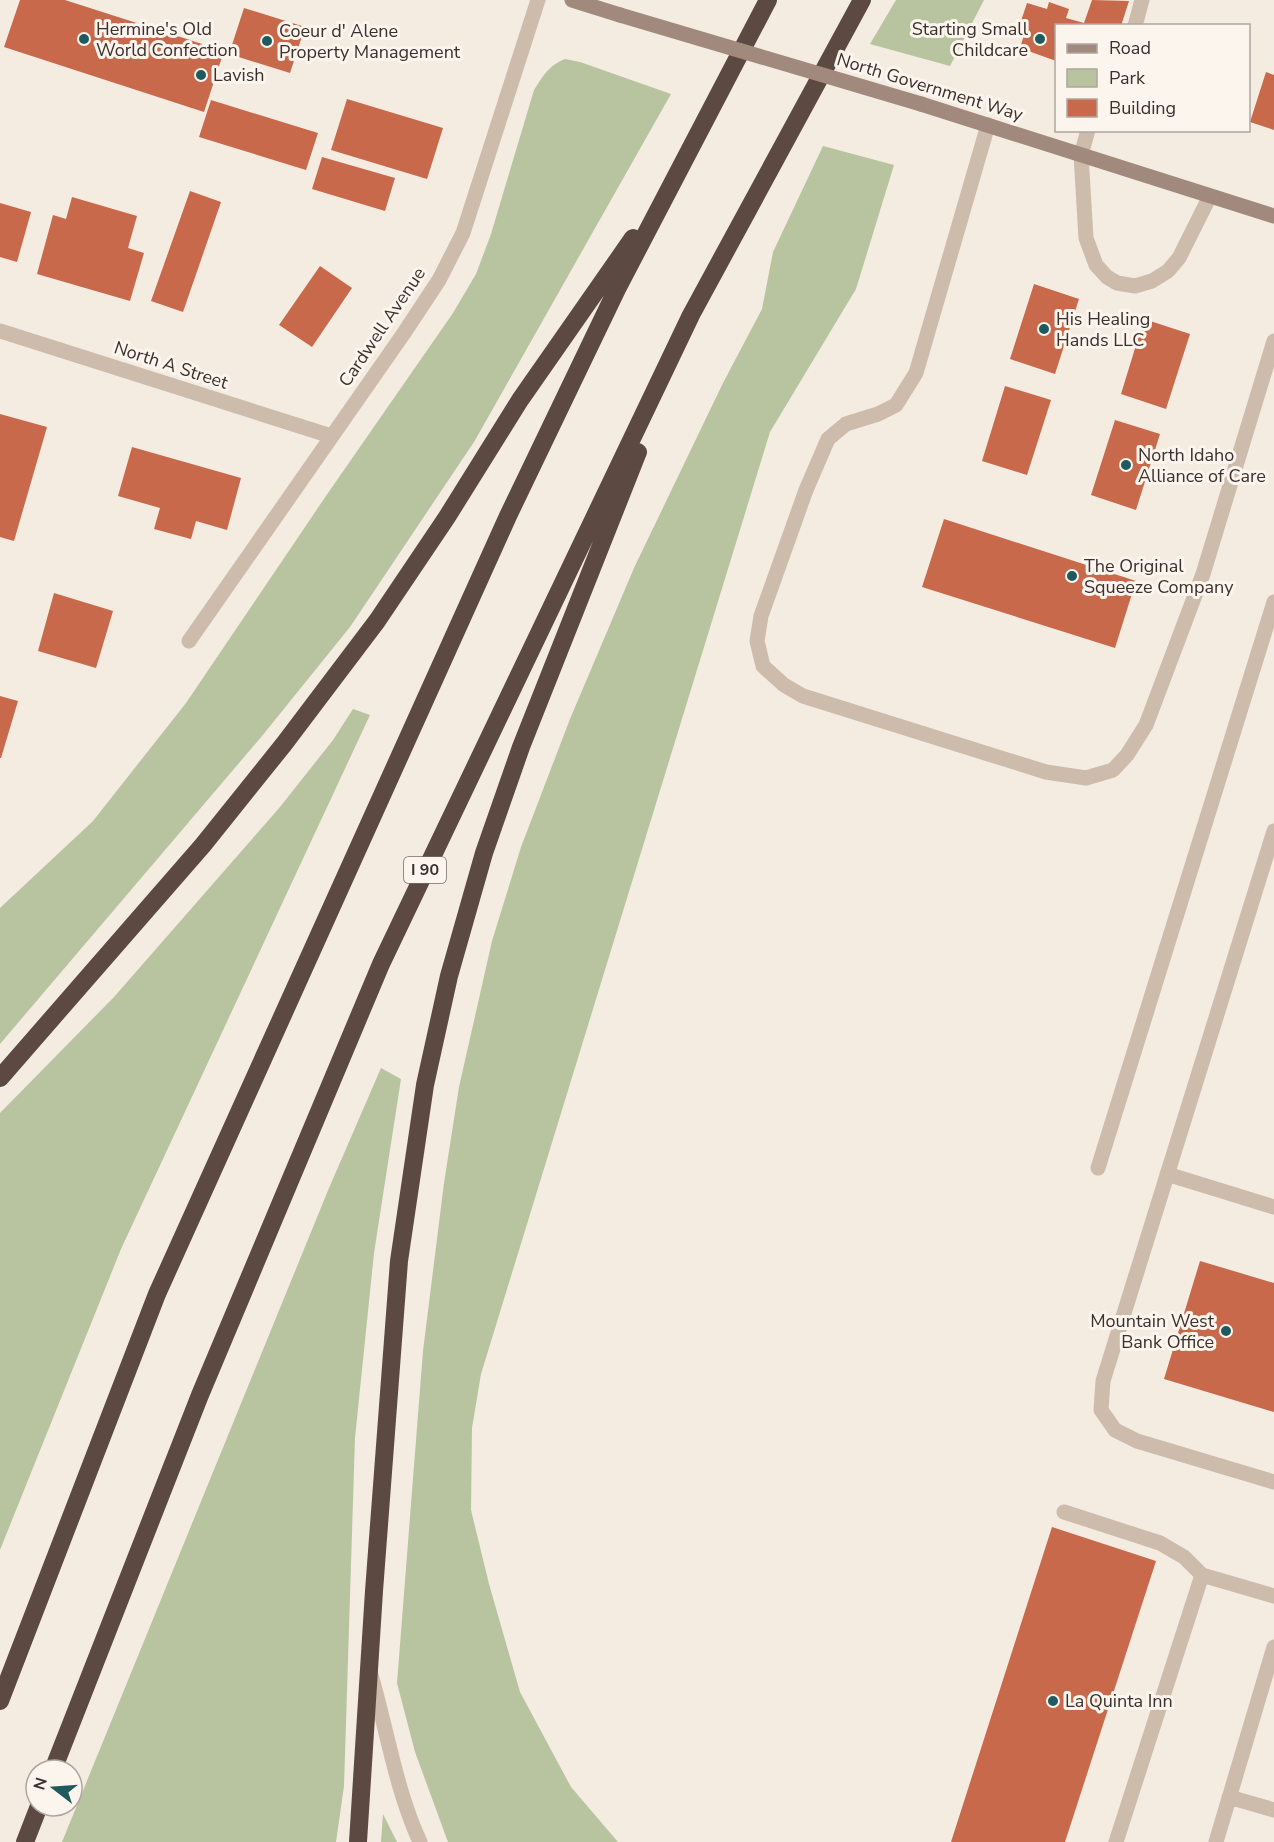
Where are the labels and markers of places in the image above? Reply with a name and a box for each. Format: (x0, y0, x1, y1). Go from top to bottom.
place label: Hermine's Old World Confection (96, 17, 238, 62)
place label: Starting Small Childcare (912, 17, 1029, 62)
place label: Coeur d' Alene Property Management (279, 19, 461, 64)
marker: Hermine's Old World Confection (77, 32, 91, 46)
marker: Starting Small Childcare (1033, 32, 1047, 46)
marker: Coeur d' Alene Property Management (260, 34, 274, 48)
place label: Lavish (213, 63, 265, 87)
marker: Lavish (194, 68, 208, 82)
place label: His Healing Hands LLC (1056, 307, 1150, 352)
marker: His Healing Hands LLC (1037, 322, 1051, 336)
place label: North Idaho Alliance of Care (1138, 443, 1266, 488)
marker: North Idaho Alliance of Care (1119, 458, 1133, 472)
place label: The Original Squeeze Company (1084, 554, 1234, 599)
marker: The Original Squeeze Company (1065, 569, 1079, 583)
place label: Mountain West Bank Office (1090, 1309, 1215, 1354)
marker: Mountain West Bank Office (1219, 1324, 1233, 1338)
place label: La Quinta Inn (1065, 1689, 1173, 1713)
marker: La Quinta Inn (1046, 1694, 1060, 1708)

